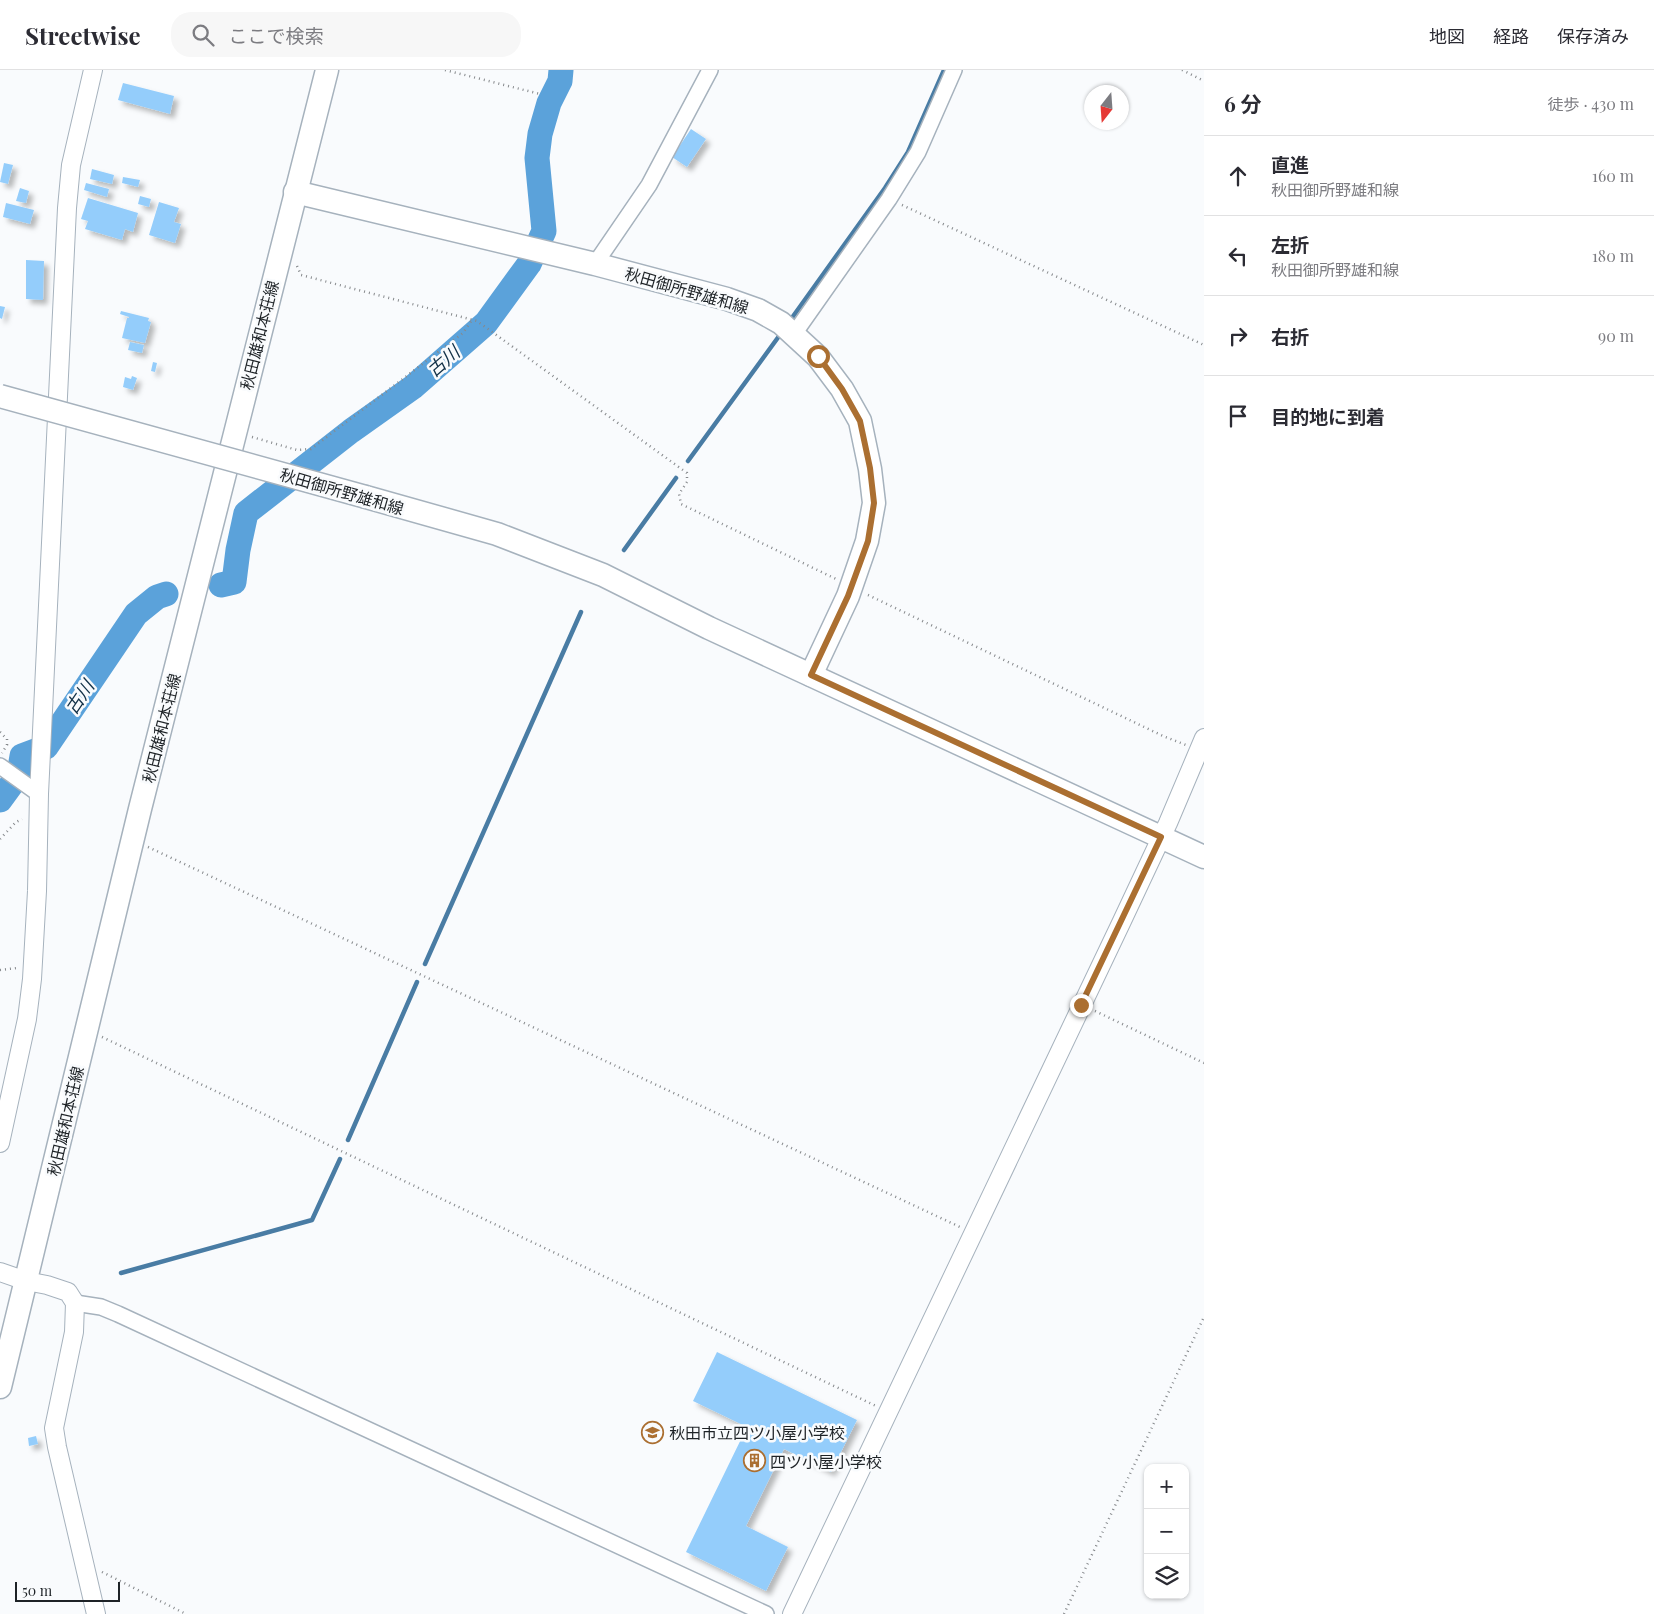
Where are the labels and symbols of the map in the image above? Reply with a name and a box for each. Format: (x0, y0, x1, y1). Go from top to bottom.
north arrow (1084, 85, 1129, 130)
street label: 秋田御所野雄和線 (623, 262, 751, 318)
street label: 秋田雄和本荘線 (235, 278, 283, 392)
water label: 古川 (422, 339, 466, 382)
route start (807, 345, 830, 368)
street label: 秋田御所野雄和線 (278, 463, 406, 519)
street label: 秋田雄和本荘線 (137, 671, 185, 785)
water label: 古川 (59, 674, 100, 719)
route end (1070, 994, 1093, 1017)
street label: 秋田雄和本荘線 (42, 1064, 88, 1178)
school or university icon: 秋田市立四ツ小屋小学校 (641, 1420, 665, 1444)
place label: 秋田市立四ツ小屋小学校 (669, 1422, 845, 1443)
building icon: 四ツ小屋小学校 (742, 1449, 766, 1473)
place label: 四ツ小屋小学校 (770, 1451, 882, 1472)
scale bar (15, 1579, 120, 1602)

